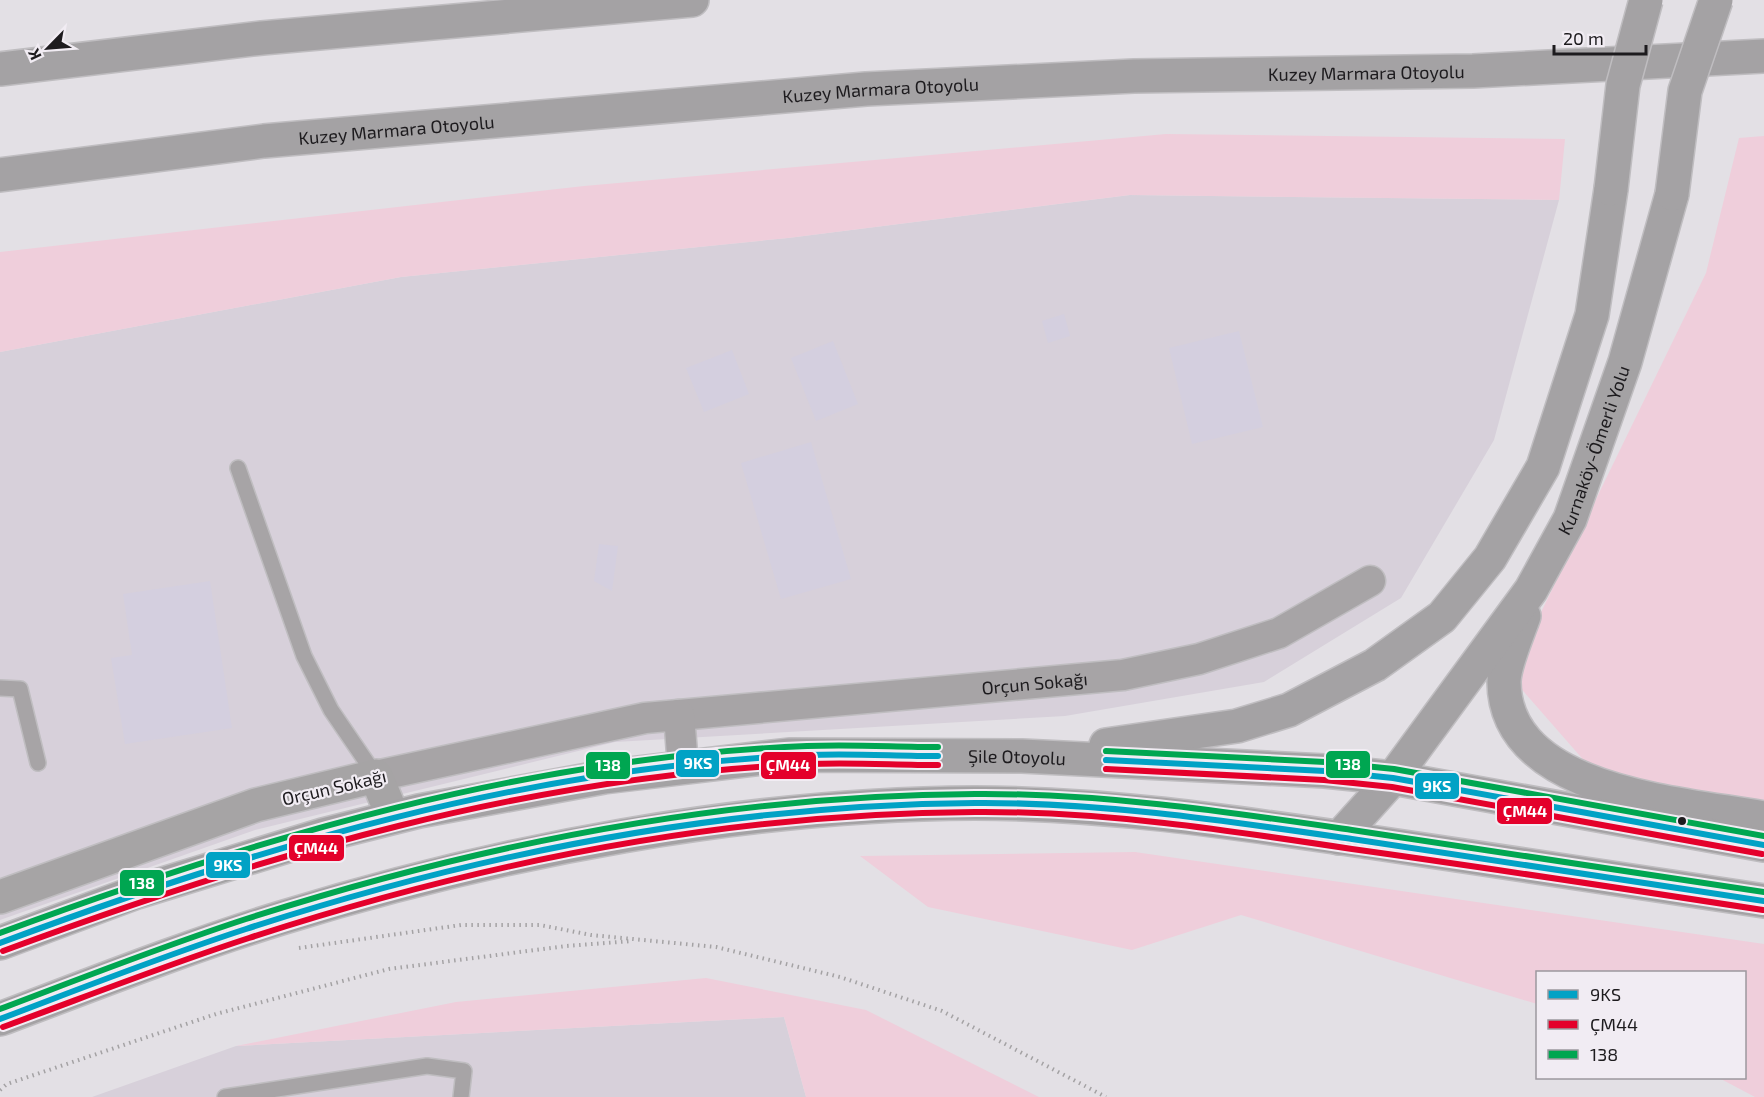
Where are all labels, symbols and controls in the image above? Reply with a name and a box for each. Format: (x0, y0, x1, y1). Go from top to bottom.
north arrow (18, 18, 78, 78)
scale bar (1554, 18, 1646, 56)
text: 20 m (1563, 27, 1604, 49)
text: K (23, 45, 45, 63)
street label: Kuzey Marmara Otoyolu (1268, 60, 1465, 85)
street label: Kuzey Marmara Otoyolu (782, 73, 979, 107)
street label: Kuzey Marmara Otoyolu (297, 110, 495, 149)
street label: Kurnaköy-Ömerli Yolu (1553, 362, 1634, 538)
street label: Orçun Sokağı (981, 667, 1089, 699)
street label: Şile Otoyolu (968, 745, 1066, 769)
line badge: 9KS (675, 749, 720, 778)
line badge: 138 (1325, 750, 1371, 779)
line badge: 138 (585, 751, 631, 780)
line badge: ÇM44 (760, 751, 817, 780)
text: 9KS (684, 753, 712, 772)
text: 138 (1335, 754, 1361, 773)
text: 138 (595, 755, 621, 774)
text: ÇM44 (766, 755, 810, 776)
street label: Orçun Sokağı (280, 764, 389, 811)
line badge: 9KS (1414, 772, 1460, 800)
text: 9KS (1423, 776, 1451, 795)
line badge: ÇM44 (1496, 797, 1553, 825)
text: ÇM44 (1503, 801, 1547, 822)
unlabelled marker (1676, 815, 1688, 827)
line badge: ÇM44 (288, 834, 345, 862)
text: ÇM44 (294, 838, 338, 859)
line badge: 9KS (205, 851, 251, 879)
text: 9KS (214, 855, 242, 874)
line badge: 138 (119, 869, 165, 897)
text: 138 (129, 873, 155, 892)
legend (1536, 971, 1746, 1079)
text: 9KS (1590, 983, 1621, 1005)
text: ÇM44 (1590, 1013, 1638, 1036)
text: 138 (1590, 1043, 1618, 1065)

